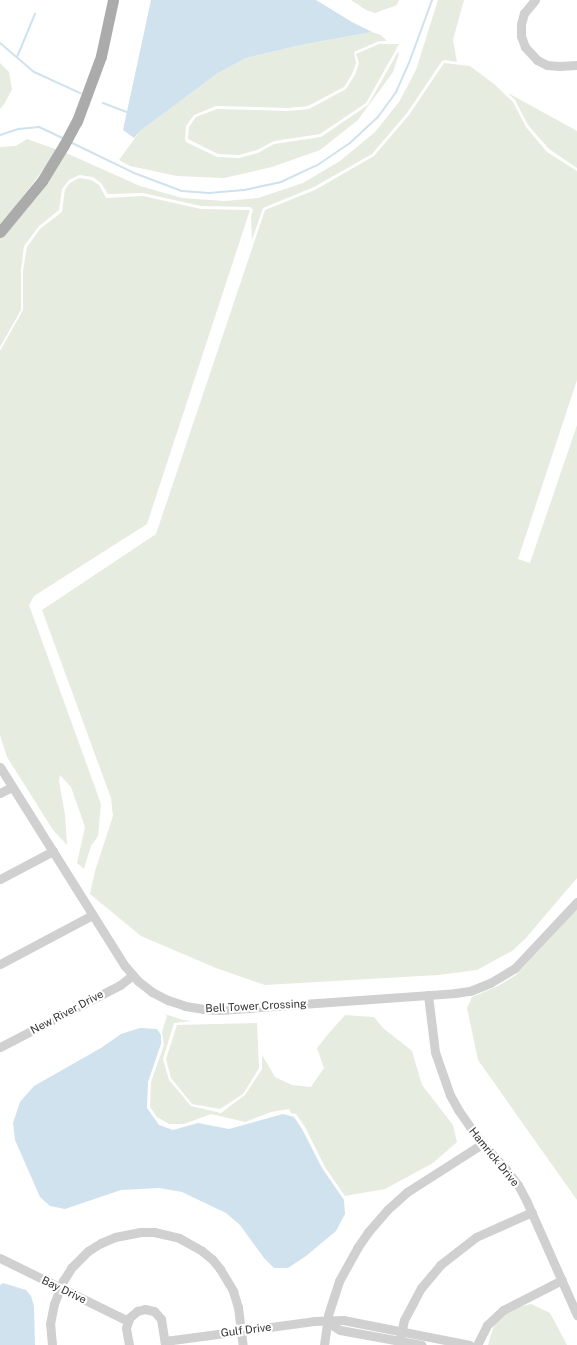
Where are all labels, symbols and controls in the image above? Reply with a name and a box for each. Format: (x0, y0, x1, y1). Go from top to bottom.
street label: New River Drive (28, 987, 106, 1037)
street label: Bell Tower Crossing (205, 997, 307, 1015)
street label: Hamrick Drive (466, 1125, 522, 1189)
street label: Bay Drive (39, 1274, 89, 1306)
street label: Gulf Drive (220, 1320, 272, 1340)

